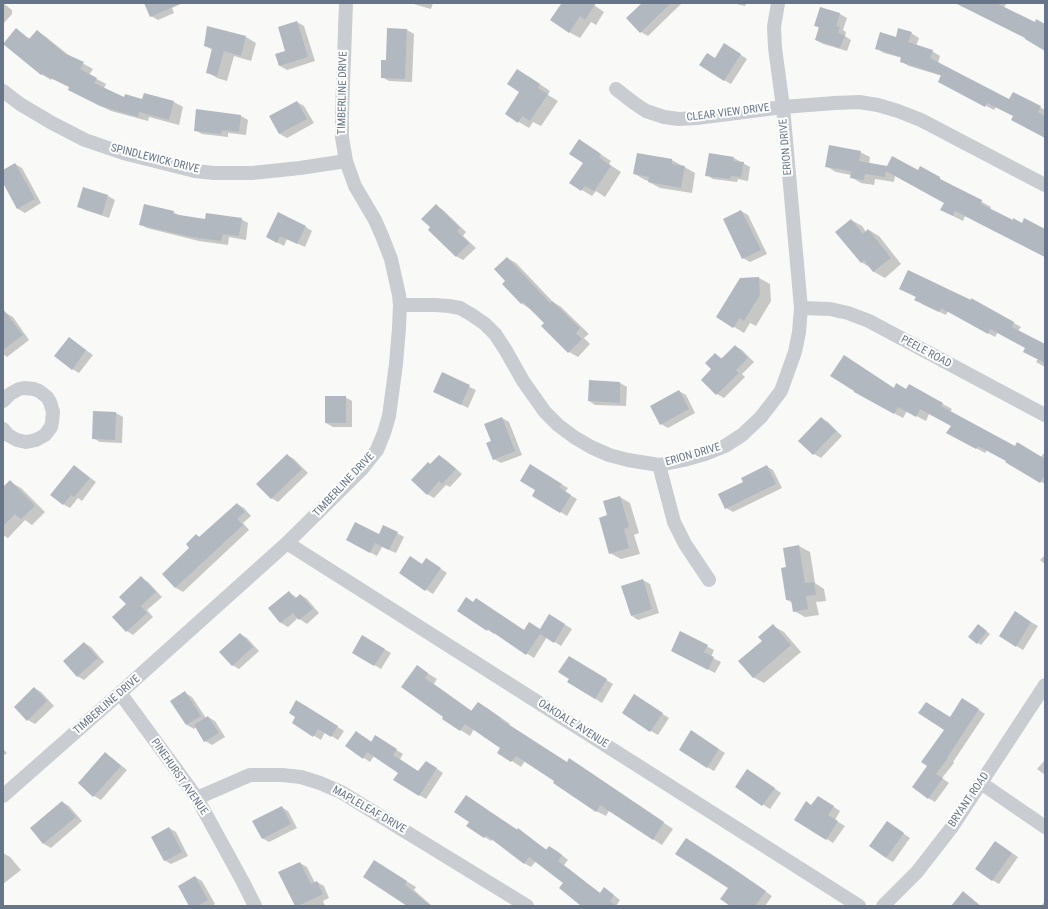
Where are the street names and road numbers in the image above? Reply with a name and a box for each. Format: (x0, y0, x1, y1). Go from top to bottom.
street label: TIMBERLINE DRIVE (336, 51, 350, 135)
street label: CLEAR VIEW DRIVE (686, 101, 770, 125)
street label: ERION DRIVE (777, 118, 795, 176)
street label: SPINDLEWICK DRIVE (109, 142, 201, 176)
street label: PEELE ROAD (899, 333, 953, 371)
street label: ERION DRIVE (664, 441, 722, 469)
street label: TIMBERLINE DRIVE (311, 450, 377, 520)
street label: TIMBERLINE DRIVE (71, 673, 143, 737)
street label: OAKDALE AVENUE (535, 697, 611, 751)
street label: PINEHURST AVENUE (148, 736, 210, 818)
street label: BRYANT ROAD (946, 770, 992, 830)
street label: MAPLELEAF DRIVE (330, 784, 408, 836)

